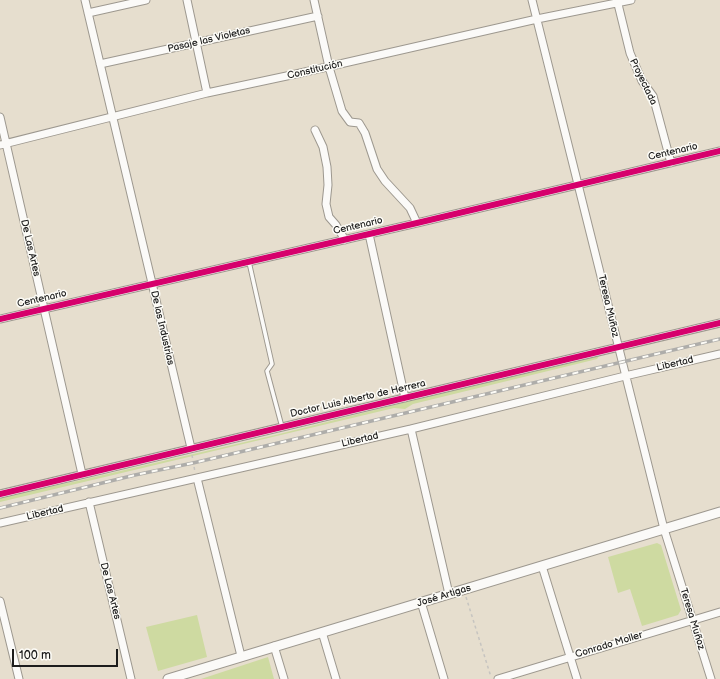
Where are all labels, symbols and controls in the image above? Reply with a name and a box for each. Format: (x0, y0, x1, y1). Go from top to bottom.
street label: Pasaje las Violetas (167, 25, 251, 55)
street label: Proyectada (627, 57, 659, 107)
street label: Constitución (286, 58, 344, 82)
street label: Centenario (647, 140, 699, 164)
street label: Centenario (332, 214, 384, 238)
street label: De Las Artes (18, 218, 42, 278)
street label: Teresa Muñoz (595, 274, 621, 338)
street label: Centenario (16, 287, 68, 311)
street label: De las Industrias (148, 290, 176, 366)
street label: Libertad (655, 354, 695, 374)
street label: Doctor Luis Alberto de Herrera (289, 378, 427, 420)
street label: Libertad (340, 430, 380, 450)
street label: Libertad (25, 503, 65, 523)
street label: De Las Artes (97, 561, 123, 621)
street label: José Artigas (415, 582, 473, 610)
street label: Teresa Muñoz (677, 587, 707, 651)
street label: Conrado Moller (574, 629, 644, 661)
scale bar (14, 641, 120, 667)
text: 100 m (19, 648, 51, 663)

